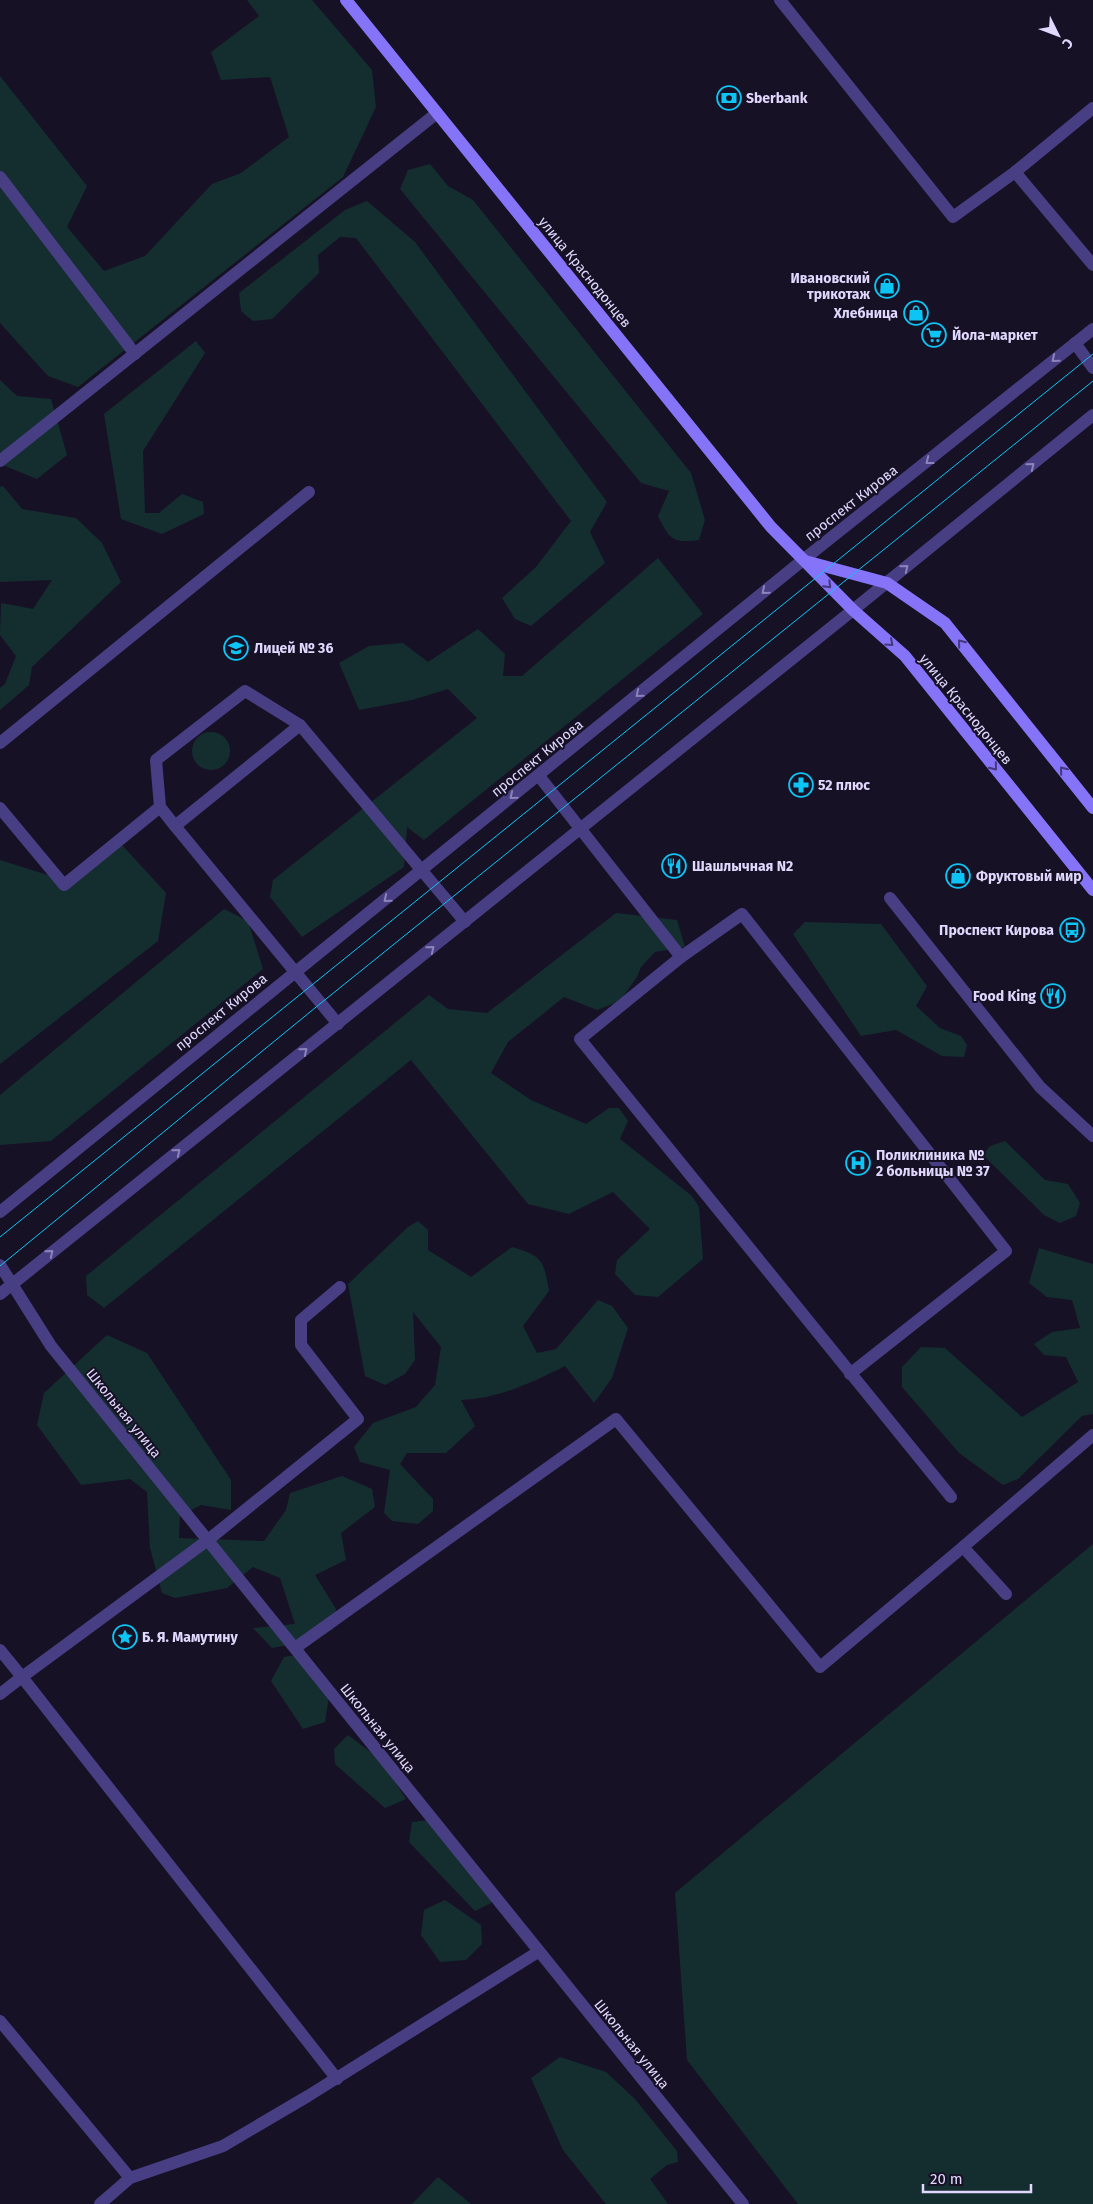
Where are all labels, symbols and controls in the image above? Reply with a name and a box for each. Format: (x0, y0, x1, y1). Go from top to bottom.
north arrow (1033, 10, 1083, 60)
text: С (1058, 35, 1076, 52)
bank icon: Sberbank (716, 85, 742, 111)
place label: Sberbank (746, 90, 808, 107)
street label: улица Краснодонцев (535, 213, 635, 331)
place label: Ивановский трикотаж (790, 270, 870, 303)
shop icon: Ивановский трикотаж (874, 273, 900, 299)
shop icon: Хлебница (903, 300, 929, 326)
place label: Хлебница (833, 305, 898, 322)
supermarket icon: Йола-маркет (921, 322, 947, 348)
place label: Йола-маркет (952, 326, 1038, 344)
one-way arrow (1052, 354, 1061, 362)
one-way arrow (926, 456, 935, 464)
street label: проспект Кирова (801, 462, 901, 545)
one-way arrow (1025, 464, 1034, 472)
one-way arrow (899, 566, 908, 574)
one-way arrow (822, 579, 831, 588)
one-way arrow (762, 586, 771, 594)
school or university icon: Лицей № 36 (223, 635, 249, 661)
one-way arrow (884, 637, 893, 646)
one-way arrow (958, 639, 967, 648)
place label: Лицей № 36 (254, 640, 333, 657)
street label: улица Краснодонцев (916, 650, 1016, 768)
one-way arrow (636, 688, 645, 696)
street label: проспект Кирова (488, 716, 587, 801)
one-way arrow (989, 761, 997, 770)
one-way arrow (1059, 766, 1068, 775)
pharmacy icon: 52 плюс (788, 772, 814, 798)
place label: 52 плюс (818, 777, 870, 794)
one-way arrow (510, 791, 519, 799)
restaurant icon: Шашлычная N2 (661, 853, 687, 879)
place label: Шашлычная N2 (692, 858, 793, 875)
shop icon: Фруктовый мир (945, 863, 971, 889)
place label: Фруктовый мир (976, 868, 1082, 885)
one-way arrow (384, 893, 393, 901)
bus stop icon: Проспект Кирова (1059, 917, 1085, 943)
place label: Проспект Кирова (939, 922, 1054, 939)
one-way arrow (425, 947, 434, 955)
street label: проспект Кирова (172, 970, 271, 1055)
restaurant icon: Food King (1040, 983, 1066, 1009)
place label: Food King (973, 988, 1036, 1005)
one-way arrow (298, 1048, 307, 1056)
place label: Поликлиника № 2 больницы № 37 (876, 1147, 990, 1180)
one-way arrow (171, 1150, 180, 1158)
hospital icon: Поликлиника № 2 больницы № 37 (845, 1150, 871, 1176)
one-way arrow (44, 1250, 53, 1259)
street label: Школьная улица (82, 1365, 165, 1461)
place icon: Б. Я. Мамутину (112, 1624, 138, 1650)
place label: Б. Я. Мамутину (142, 1629, 239, 1646)
street label: Школьная улица (336, 1680, 419, 1776)
street label: Школьная улица (590, 1996, 673, 2092)
scale bar (923, 2162, 1030, 2194)
text: 20 m (930, 2170, 963, 2188)

